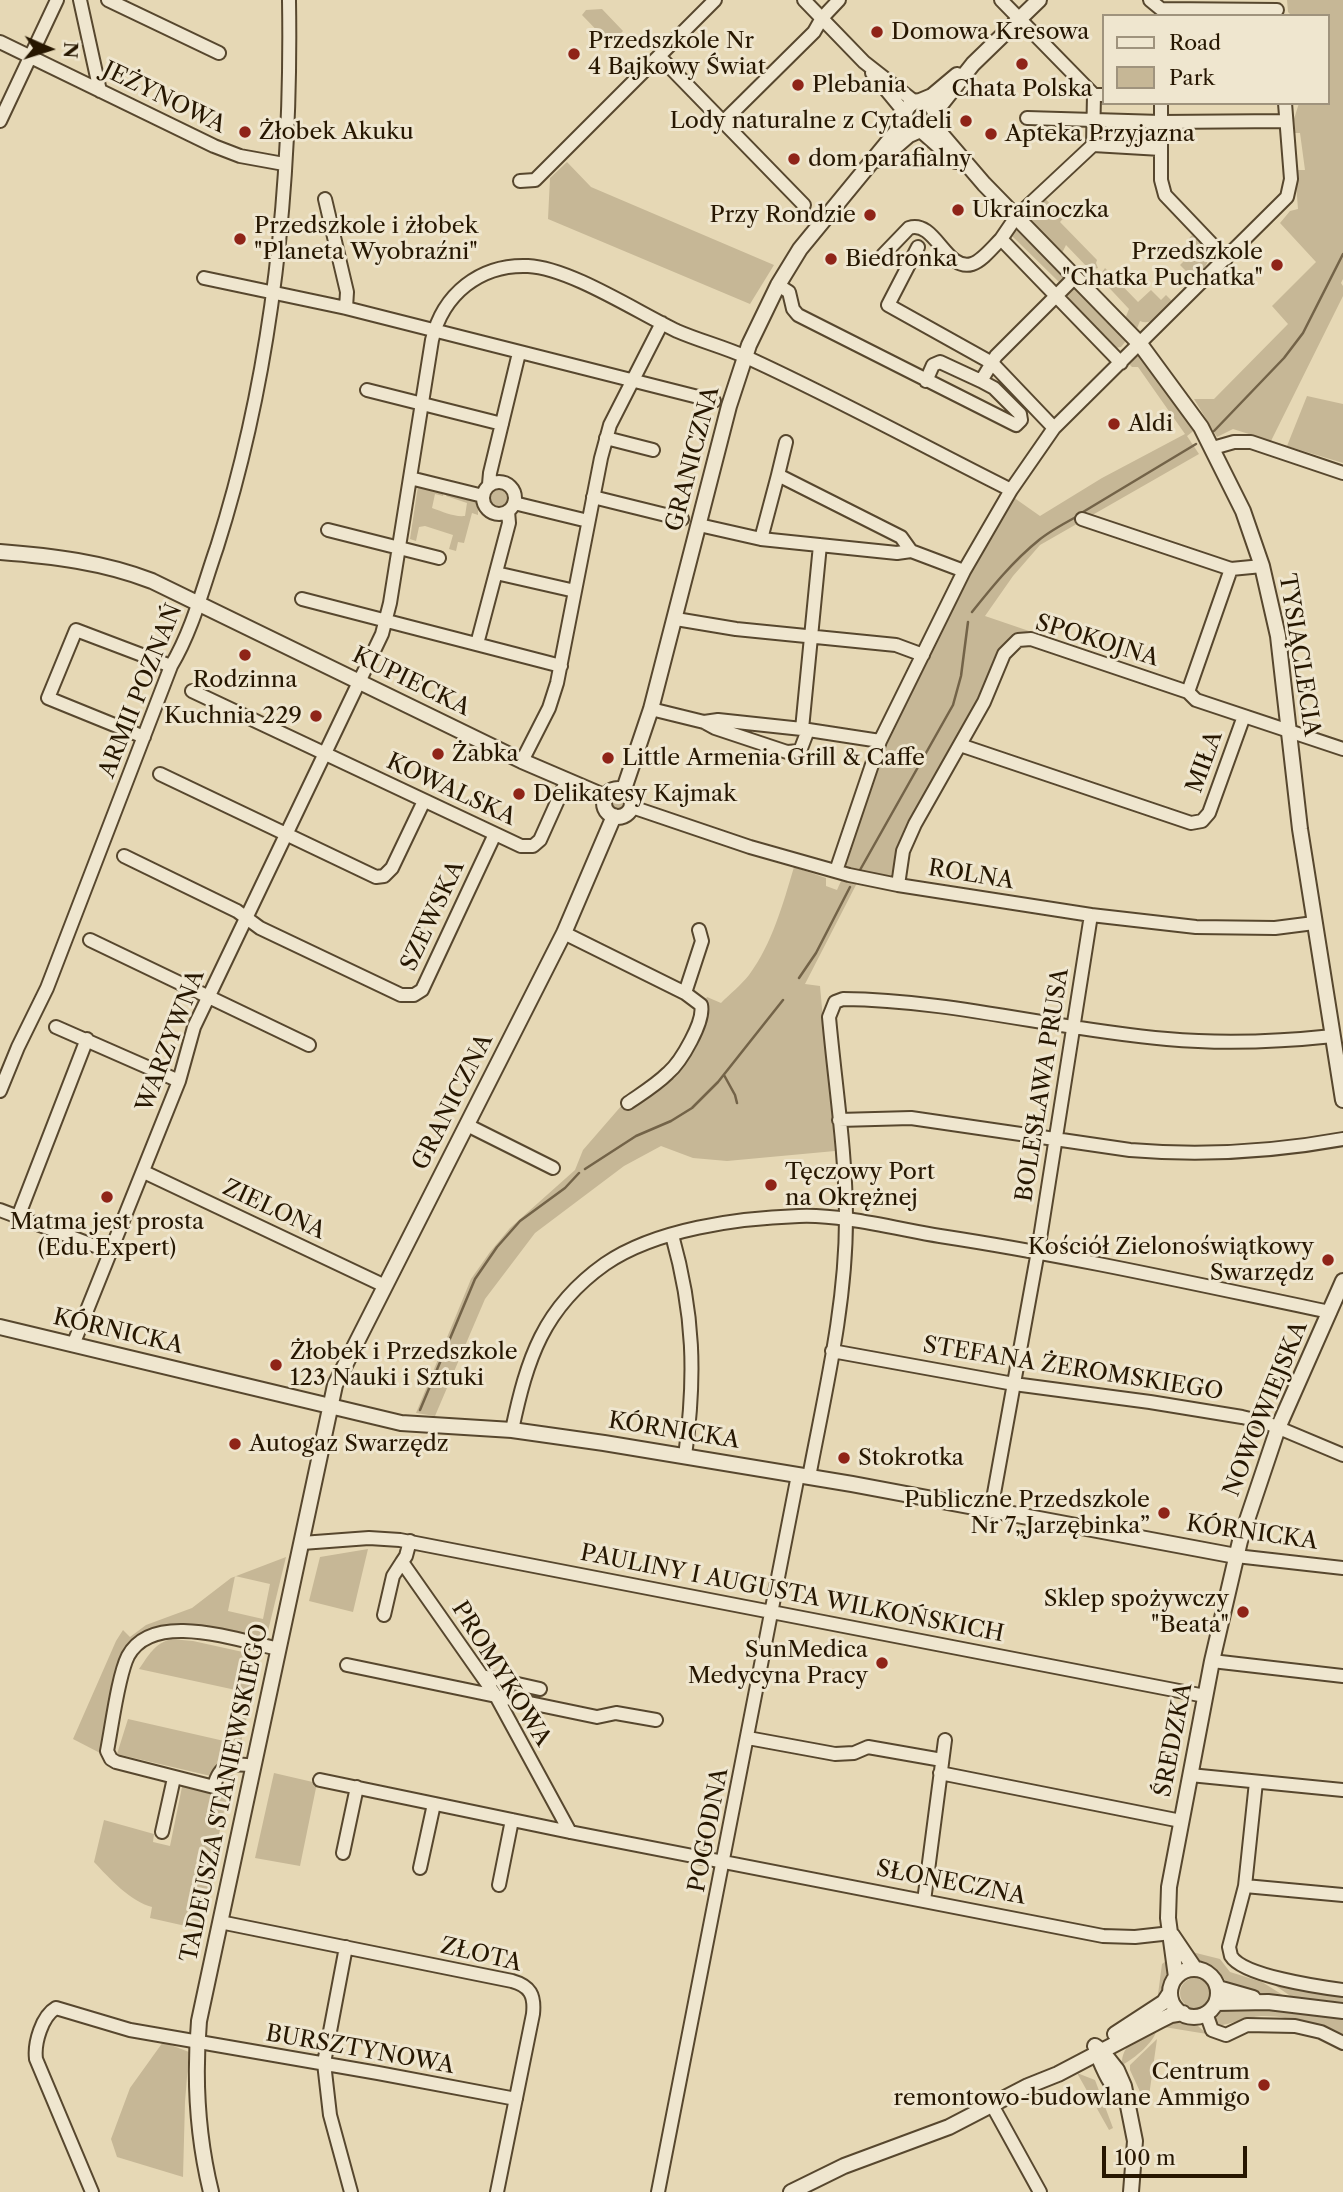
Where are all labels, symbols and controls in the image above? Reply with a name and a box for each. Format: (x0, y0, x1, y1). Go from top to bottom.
north arrow (14, 14, 84, 84)
legend (1102, 14, 1329, 105)
place label: Domowa Kresowa (891, 18, 1089, 46)
marker: Domowa Kresowa (869, 24, 885, 40)
place label: Przedszkole Nr 4 Bajkowy Świat (588, 27, 766, 81)
text: Road (1169, 30, 1221, 55)
text: N (59, 41, 82, 59)
marker: Przedszkole Nr 4 Bajkowy Świat (566, 46, 582, 62)
street label: JEŻYNOWA (98, 56, 230, 140)
marker: Chata Polska (1014, 56, 1030, 72)
text: Park (1169, 65, 1215, 90)
place label: Plebania (812, 71, 906, 99)
place label: Chata Polska (951, 75, 1093, 103)
marker: Plebania (790, 77, 806, 93)
place label: Lody naturalne z Cytadeli (670, 107, 952, 135)
marker: Lody naturalne z Cytadeli (958, 113, 974, 129)
place label: Żłobek Akuku (259, 118, 414, 146)
place label: Apteka Przyjazna (1005, 120, 1195, 148)
marker: Żłobek Akuku (237, 124, 253, 140)
marker: Apteka Przyjazna (983, 126, 999, 142)
place label: dom parafialny (808, 145, 972, 173)
marker: dom parafialny (786, 151, 802, 167)
place label: Ukrainoczka (972, 196, 1109, 224)
place label: Przy Rondzie (709, 201, 856, 229)
marker: Ukrainoczka (950, 202, 966, 218)
marker: Przy Rondzie (862, 207, 878, 223)
place label: Przedszkole i żłobek "Planeta Wyobraźni" (254, 212, 478, 266)
marker: Przedszkole i żłobek "Planeta Wyobraźni" (232, 231, 248, 247)
place label: Przedszkole "Chatka Puchatka" (1062, 238, 1263, 292)
place label: Biedronka (845, 245, 958, 273)
marker: Biedronka (823, 251, 839, 267)
marker: Przedszkole "Chatka Puchatka" (1269, 257, 1285, 273)
street label: GRANICZNA (660, 383, 726, 535)
place label: Aldi (1128, 410, 1173, 438)
marker: Aldi (1106, 416, 1122, 432)
street label: TYSIĄCLECIA (1273, 572, 1325, 738)
street label: ARMII POZNAŃ (94, 600, 188, 782)
street label: SPOKOJNA (1032, 609, 1162, 673)
street label: KUPIECKA (348, 642, 474, 722)
marker: Rodzinna (237, 647, 253, 663)
place label: Rodzinna (193, 666, 297, 694)
place label: Kuchnia 229 (164, 702, 302, 730)
marker: Kuchnia 229 (308, 708, 324, 724)
street label: MIŁA (1181, 727, 1229, 797)
place label: Żabka (452, 740, 519, 768)
place label: Little Armenia Grill & Caffe (622, 744, 925, 772)
marker: Żabka (430, 746, 446, 762)
street label: KOWALSKA (382, 748, 520, 832)
marker: Little Armenia Grill & Caffe (600, 750, 616, 766)
place label: Delikatesy Kajmak (533, 780, 737, 808)
marker: Delikatesy Kajmak (511, 786, 527, 802)
street label: ROLNA (926, 855, 1016, 895)
street label: SZEWSKA (395, 856, 471, 976)
street label: WARZYWNA (131, 966, 211, 1116)
street label: BOLESŁAWA PRUSA (1011, 966, 1075, 1204)
street label: GRANICZNA (407, 1029, 499, 1175)
place label: Tęczowy Port na Okrężnej (785, 1158, 935, 1212)
street label: ZIELONA (218, 1174, 330, 1246)
marker: Tęczowy Port na Okrężnej (763, 1177, 779, 1193)
marker: Matma jest prosta (Edu Expert) (99, 1189, 115, 1205)
place label: Matma jest prosta (Edu Expert) (10, 1208, 204, 1262)
place label: Kościół Zielonoświątkowy Swarzędz (1028, 1233, 1314, 1287)
marker: Kościół Zielonoświątkowy Swarzędz (1320, 1252, 1336, 1268)
street label: KÓRNICKA (50, 1304, 186, 1360)
street label: NOWOWIEJSKA (1218, 1317, 1314, 1501)
street label: STEFANA ŻEROMSKIEGO (921, 1332, 1225, 1406)
place label: Żłobek i Przedszkole 123 Nauki i Sztuki (290, 1338, 518, 1392)
marker: Żłobek i Przedszkole 123 Nauki i Sztuki (268, 1357, 284, 1373)
street label: KÓRNICKA (606, 1407, 742, 1455)
place label: Autogaz Swarzędz (249, 1430, 449, 1458)
marker: Autogaz Swarzędz (227, 1436, 243, 1452)
place label: Stokrotka (858, 1444, 964, 1472)
marker: Stokrotka (836, 1450, 852, 1466)
place label: Publiczne Przedszkole Nr 7„Jarzębinka” (904, 1486, 1150, 1540)
marker: Publiczne Przedszkole Nr 7„Jarzębinka” (1156, 1505, 1172, 1521)
street label: KÓRNICKA (1185, 1510, 1319, 1556)
street label: PAULINY I AUGUSTA WILKOŃSKICH (578, 1539, 1006, 1649)
place label: Sklep spożywczy "Beata" (1044, 1585, 1229, 1639)
street label: PROMYKOWA (445, 1597, 557, 1751)
marker: Sklep spożywczy "Beata" (1235, 1604, 1251, 1620)
street label: TADEUSZA STANIEWSKIEGO (176, 1621, 274, 1965)
place label: SunMedica Medycyna Pracy (688, 1636, 868, 1690)
marker: SunMedica Medycyna Pracy (874, 1655, 890, 1671)
street label: ŚREDZKA (1149, 1681, 1199, 1799)
street label: POGODNA (683, 1766, 735, 1894)
street label: SŁONECZNA (874, 1855, 1028, 1911)
street label: ZŁOTA (438, 1932, 524, 1978)
street label: BURSZTYNOWA (264, 2020, 456, 2080)
place label: Centrum remontowo-budowlane Ammigo (893, 2058, 1250, 2112)
marker: Centrum remontowo-budowlane Ammigo (1256, 2077, 1272, 2093)
scale bar (1105, 2132, 1250, 2176)
text: 100 m (1115, 2145, 1176, 2170)

